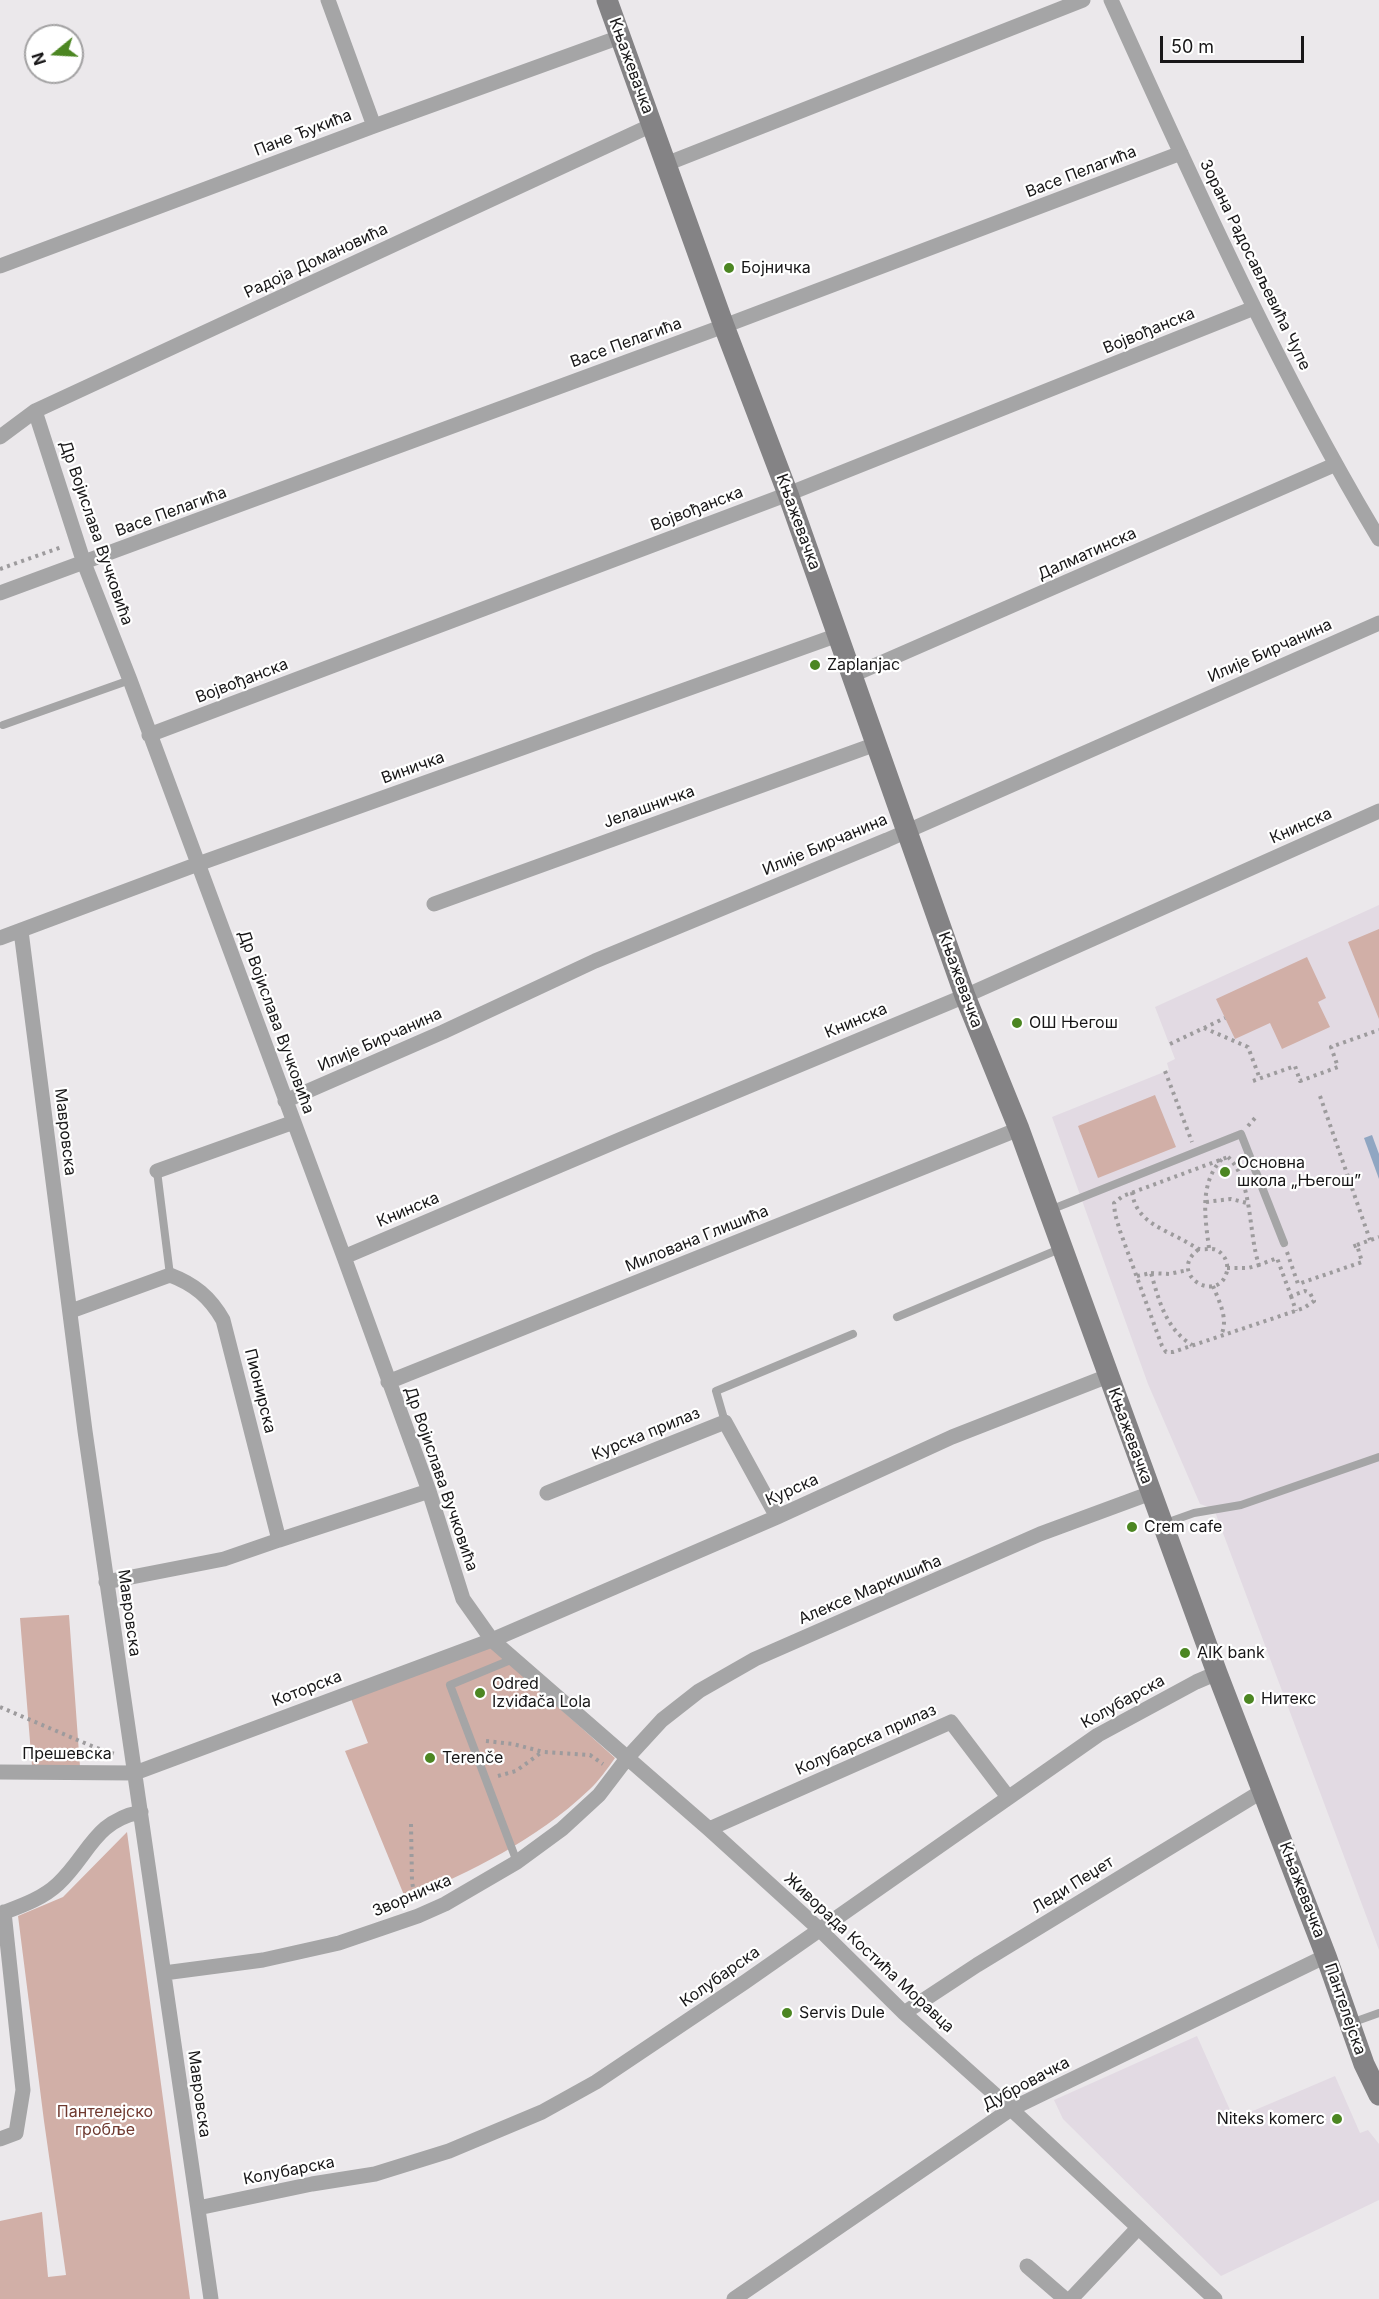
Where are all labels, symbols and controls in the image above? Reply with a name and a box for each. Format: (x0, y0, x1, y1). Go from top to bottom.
street label: Књажевачка (605, 15, 657, 117)
north arrow (24, 24, 84, 84)
scale bar (1163, 24, 1307, 62)
text: 50 m (1171, 36, 1214, 57)
text: N (27, 50, 50, 68)
street label: Пане Ђукића (252, 106, 354, 160)
street label: Васе Пелагића (1023, 142, 1139, 202)
street label: Зорана Радосављевића Чупе (1195, 156, 1315, 374)
street label: Радоја Домановића (241, 219, 391, 303)
place label: Бојничка (741, 258, 811, 278)
marker: Бојничка (722, 261, 736, 275)
street label: Војвођанска (1100, 304, 1198, 358)
street label: Васе Пелагића (568, 314, 684, 372)
street label: Др Војислава Вучковића (55, 438, 137, 628)
street label: Књажевачка (772, 471, 824, 573)
street label: Васе Пелагића (113, 483, 229, 541)
street label: Војвођанска (648, 483, 746, 535)
street label: Далматинска (1035, 524, 1139, 584)
street label: Илије Бирчанина (1205, 615, 1335, 687)
street label: Војвођанска (193, 655, 291, 707)
place label: Zaplanjac (827, 655, 900, 675)
marker: Zaplanjac (808, 658, 822, 672)
street label: Виничка (379, 748, 447, 788)
street label: Јелашничка (601, 782, 697, 832)
street label: Книнска (1267, 804, 1335, 848)
street label: Илије Бирчанина (760, 810, 890, 880)
street label: Др Војислава Вучковића (234, 928, 318, 1116)
street label: Књажевачка (934, 929, 986, 1031)
street label: Книнска (822, 999, 890, 1043)
street label: Илије Бирчанина (315, 1004, 445, 1076)
place label: ОШ Његош (1029, 1013, 1118, 1033)
marker: ОШ Његош (1010, 1016, 1024, 1030)
street label: Мавровска (50, 1087, 80, 1177)
place label: Основна школа „Његош” (1237, 1153, 1361, 1191)
marker: Основна школа „Његош” (1218, 1165, 1232, 1179)
street label: Книнска (374, 1188, 442, 1232)
street label: Милована Глишића (623, 1202, 771, 1276)
street label: Пионирска (240, 1347, 280, 1435)
street label: Др Војислава Вучковића (400, 1384, 482, 1574)
street label: Књажевачка (1104, 1385, 1156, 1487)
street label: Курска прилаз (589, 1404, 703, 1464)
street label: Курска (763, 1470, 821, 1510)
place label: Crem cafe (1144, 1517, 1222, 1537)
marker: Crem cafe (1125, 1520, 1139, 1534)
street label: Алексе Маркишића (796, 1551, 944, 1629)
street label: Мавровска (113, 1568, 145, 1658)
place label: AIK bank (1197, 1643, 1265, 1663)
marker: AIK bank (1178, 1646, 1192, 1660)
street label: Которска (269, 1667, 345, 1711)
street label: Колубарска (1078, 1671, 1168, 1733)
place label: Odred Izviđača Lola (492, 1674, 591, 1712)
marker: Odred Izviđača Lola (473, 1686, 487, 1700)
place label: Нитекс (1261, 1689, 1316, 1709)
marker: Нитекс (1242, 1692, 1256, 1706)
street label: Колубарска прилаз (793, 1700, 939, 1780)
street label: Прешевска (22, 1744, 112, 1764)
place label: Terenče (442, 1748, 503, 1768)
marker: Terenče (423, 1751, 437, 1765)
street label: Књажевачка (1275, 1839, 1329, 1941)
street label: Леди Пеџет (1029, 1852, 1117, 1918)
street label: Живорада Костића Моравца (780, 1869, 958, 2037)
street label: Зворничка (370, 1871, 454, 1921)
street label: Колубарска (677, 1943, 763, 2011)
street label: Пантелејска (1320, 1960, 1370, 2058)
place label: Servis Dule (799, 2003, 885, 2023)
marker: Servis Dule (780, 2006, 794, 2020)
street label: Мавровска (183, 2049, 215, 2139)
street label: Дубровачка (979, 2053, 1073, 2115)
park label: Пантелејско гробље (57, 2102, 153, 2140)
place label: Niteks komerc (1217, 2109, 1325, 2129)
marker: Niteks komerc (1330, 2112, 1344, 2126)
street label: Колубарска (242, 2153, 336, 2189)

